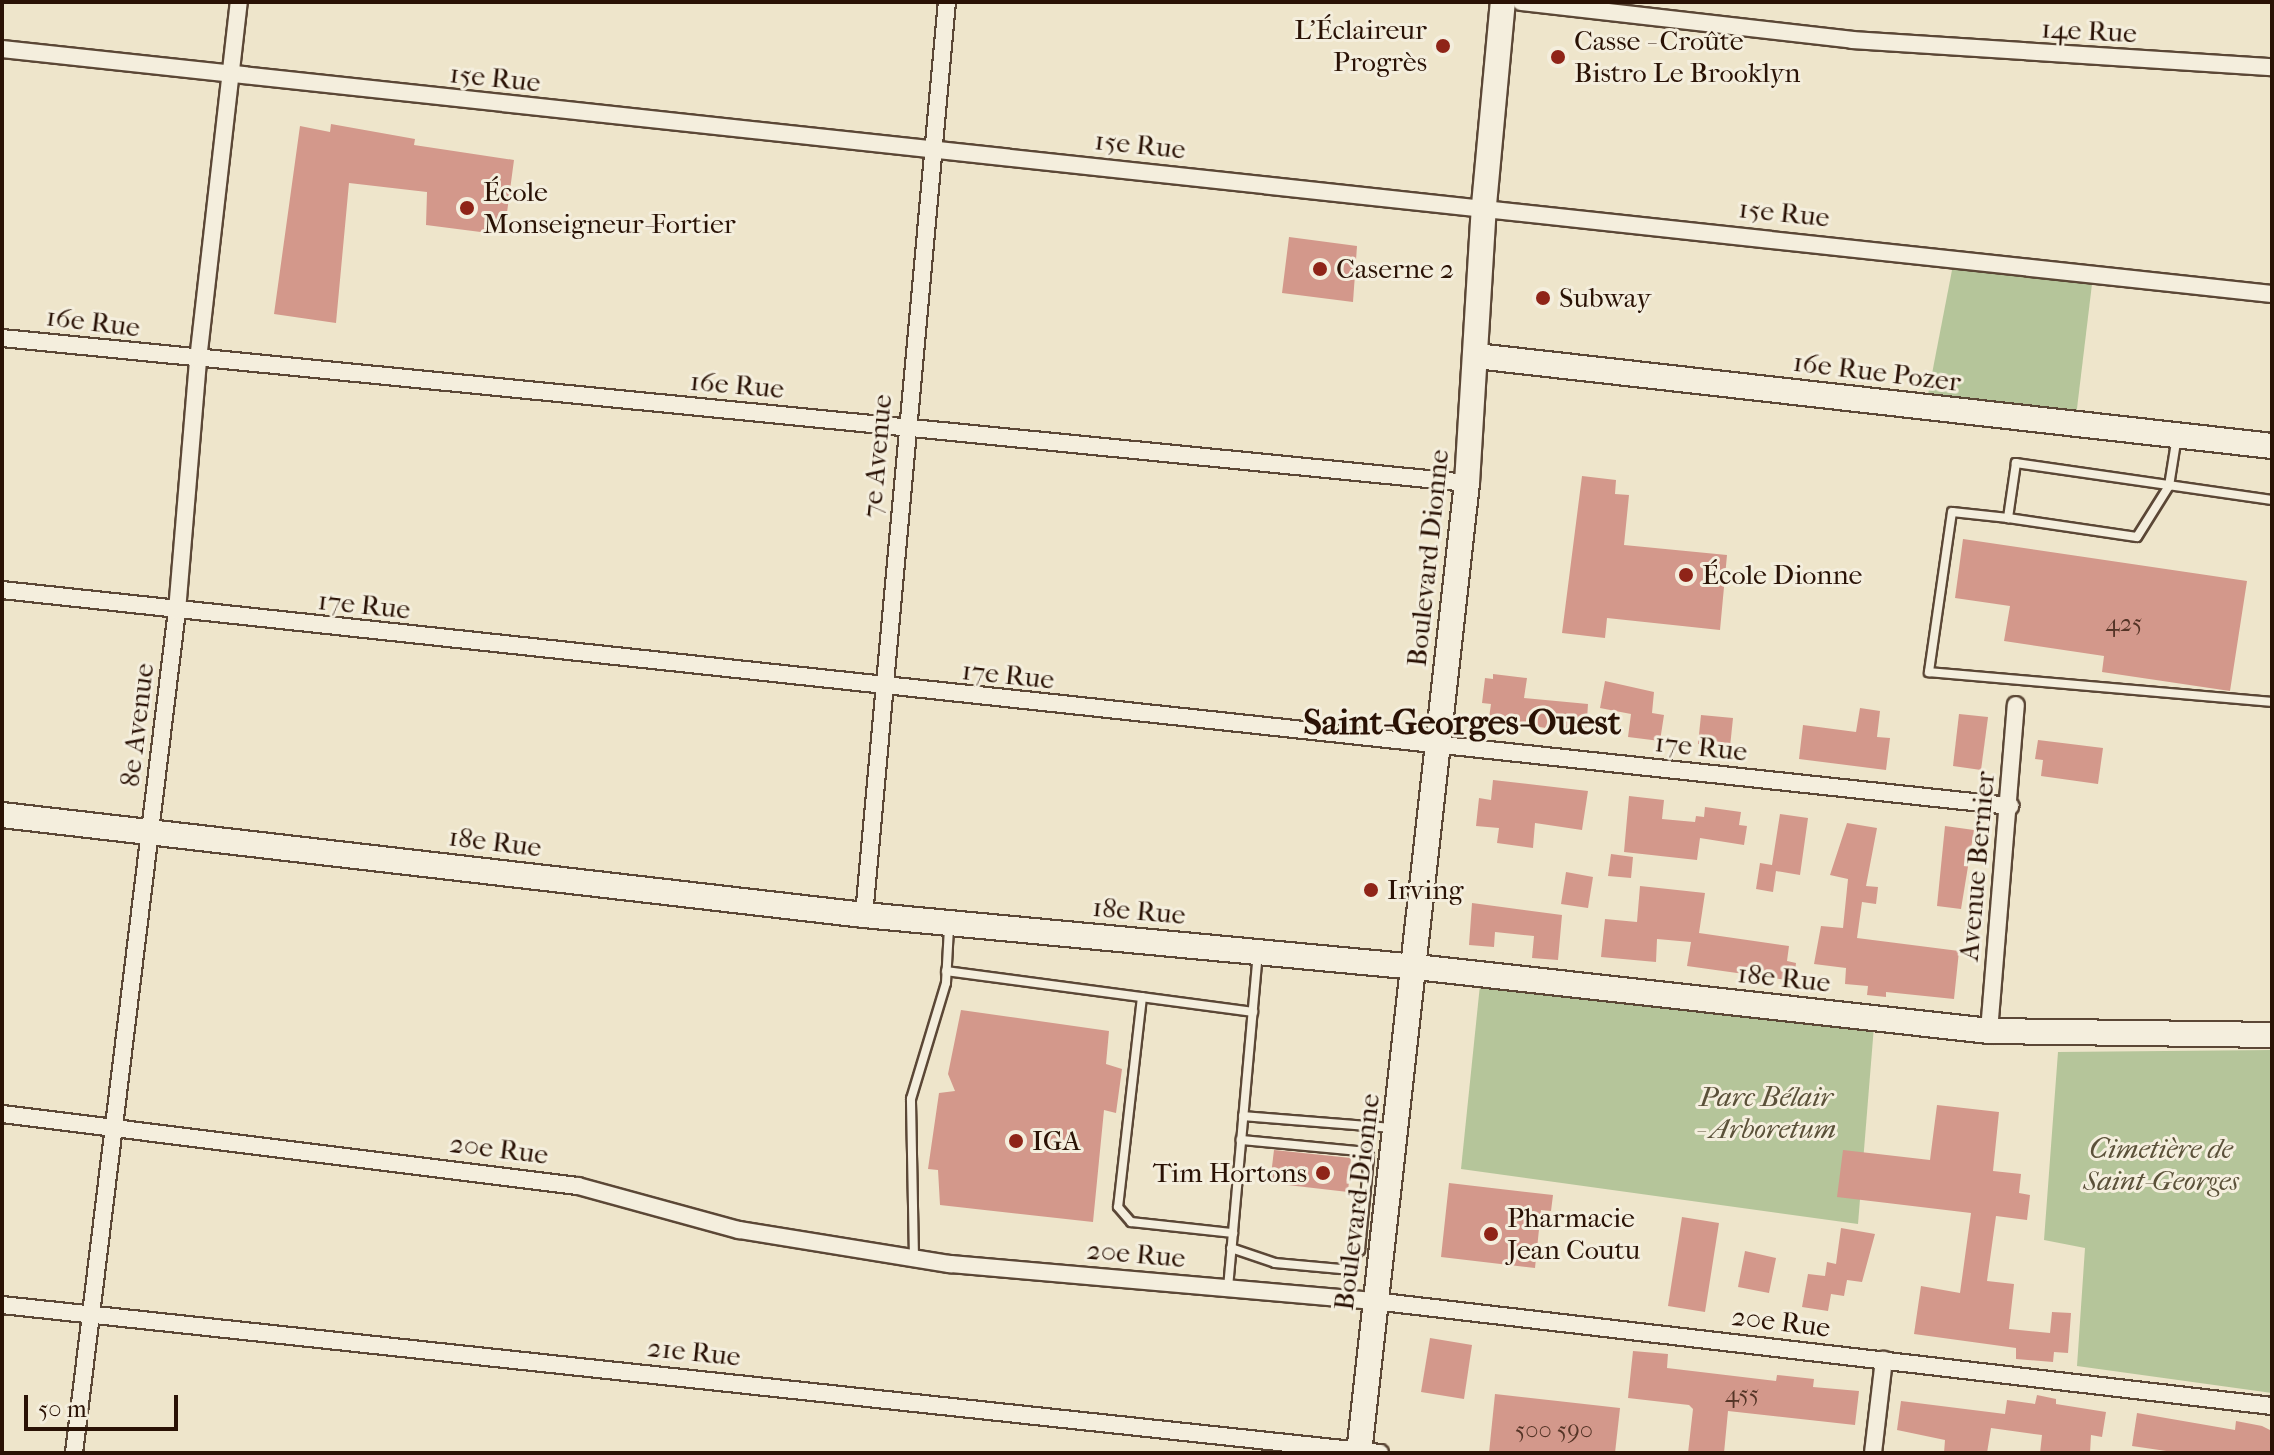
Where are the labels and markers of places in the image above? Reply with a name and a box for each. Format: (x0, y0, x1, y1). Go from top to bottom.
place label: L'Éclaireur Progrès (1294, 13, 1427, 79)
place label: Casse - Croûte Bistro Le Brooklyn (1574, 24, 1800, 90)
marker: L'Éclaireur Progrès (1434, 37, 1452, 55)
marker: Casse - Croûte Bistro Le Brooklyn (1549, 48, 1567, 66)
place label: École Monseigneur-Fortier (483, 175, 736, 241)
marker: École Monseigneur-Fortier (458, 199, 476, 217)
place label: Caserne 2 (1336, 252, 1454, 286)
marker: Caserne 2 (1311, 260, 1329, 278)
place label: Subway (1559, 281, 1651, 315)
marker: Subway (1534, 289, 1552, 307)
place label: École Dionne (1702, 558, 1862, 592)
marker: École Dionne (1677, 566, 1695, 584)
place label: Irving (1387, 873, 1463, 907)
marker: Irving (1362, 881, 1380, 899)
place label: IGA (1032, 1124, 1081, 1158)
marker: IGA (1007, 1132, 1025, 1150)
place label: Tim Hortons (1153, 1156, 1307, 1190)
marker: Tim Hortons (1314, 1164, 1332, 1182)
place label: Pharmacie Jean Coutu (1507, 1201, 1640, 1267)
marker: Pharmacie Jean Coutu (1482, 1225, 1500, 1243)

